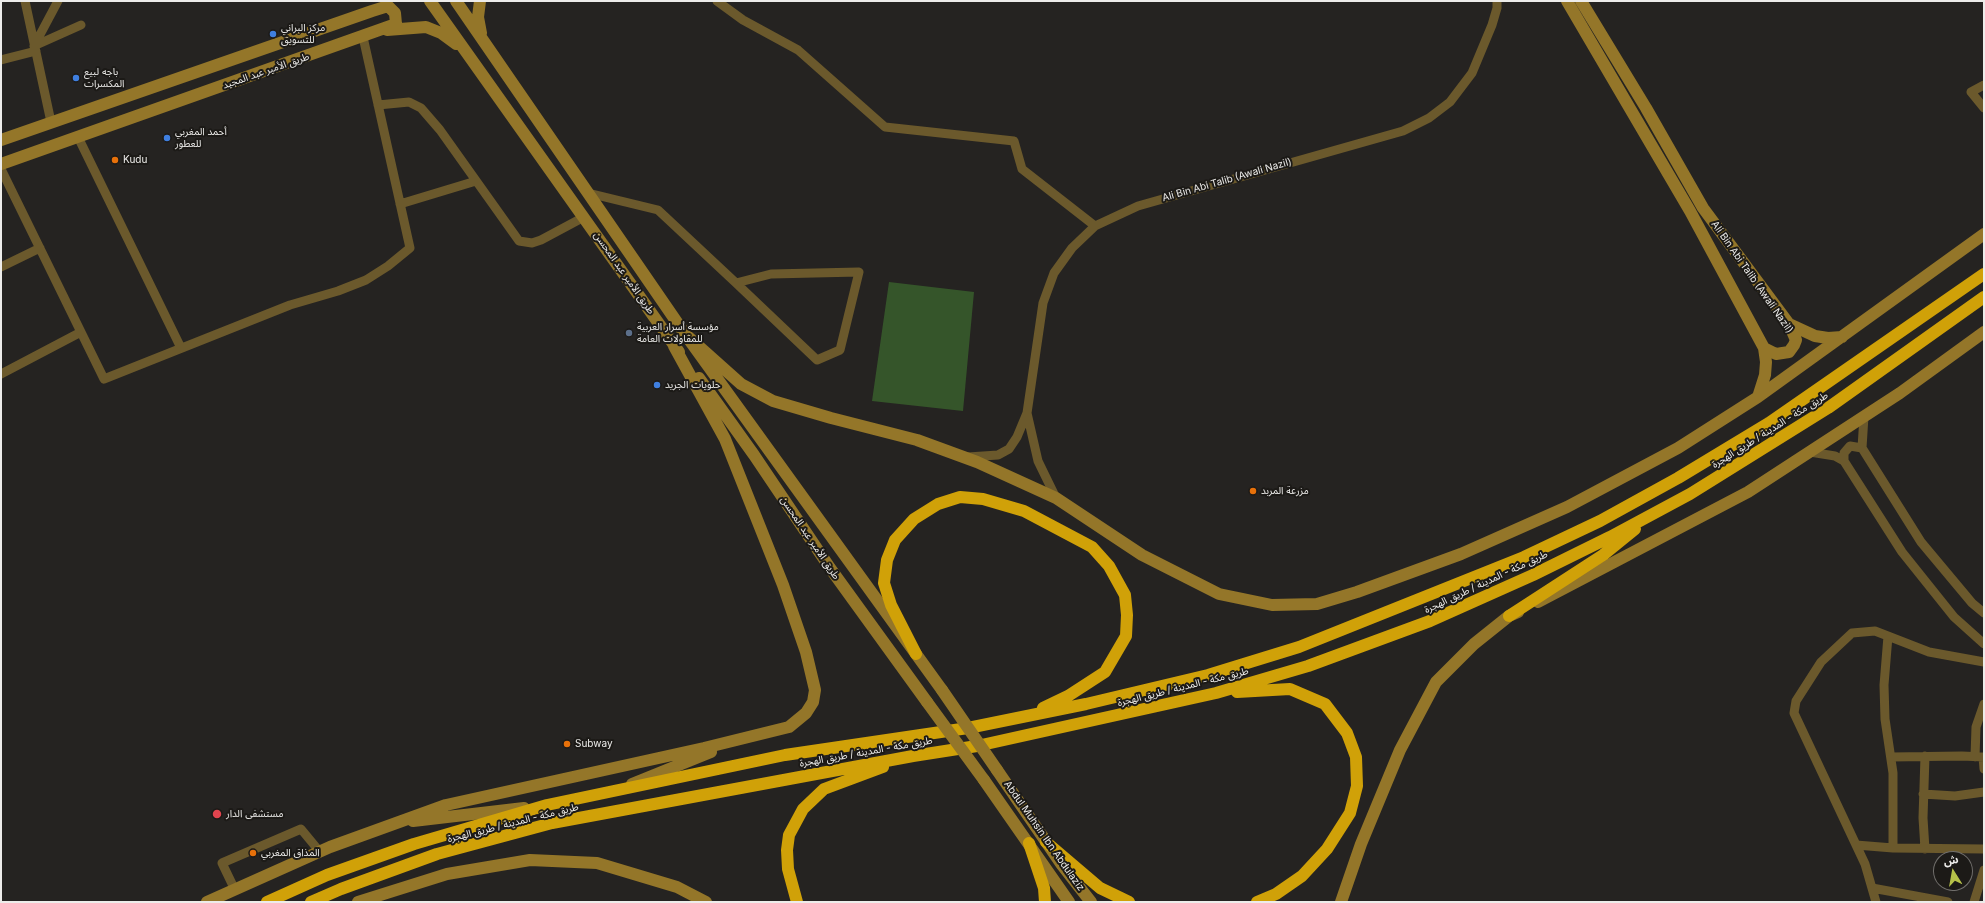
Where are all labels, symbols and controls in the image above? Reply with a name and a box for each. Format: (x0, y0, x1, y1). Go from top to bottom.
place label: مركز البراني للتسويق (281, 22, 325, 46)
marker: مركز البراني للتسويق (268, 29, 278, 39)
street label: طريق الأمير عبد المجيد (221, 51, 311, 91)
place label: باجه لبيع المكسرات (84, 66, 124, 90)
marker: باجه لبيع المكسرات (71, 73, 81, 83)
place label: أحمد المغربي للعطور (175, 126, 227, 150)
marker: أحمد المغربي للعطور (162, 133, 172, 143)
place label: Kudu (123, 154, 147, 166)
marker: Kudu (110, 155, 120, 165)
street label: Ali Bin Abi Talib (Awali Nazil) (1161, 156, 1293, 204)
street label: Ali Bin Abi Talib (Awali Nazil) (1709, 219, 1795, 335)
street label: طريق الأمير عبد المحسن (591, 230, 657, 316)
place label: مؤسسة أسرار العربية للمقاولات العامة (637, 321, 719, 344)
marker: مؤسسة أسرار العربية للمقاولات العامة (624, 328, 634, 338)
place label: حلويات الجريد (665, 379, 721, 391)
marker: حلويات الجريد (652, 380, 662, 390)
street label: طريق مكة - المدينة / طريق الهجرة (1710, 389, 1830, 471)
place label: مزرعة المربد (1261, 485, 1309, 497)
marker: مزرعة المربد (1248, 486, 1258, 496)
street label: طريق الأمير عبد المحسن (778, 494, 842, 582)
street label: طريق مكة - المدينة / طريق الهجرة (1422, 548, 1550, 616)
street label: طريق مكة - المدينة / طريق الهجرة (1116, 665, 1250, 709)
street label: طريق مكة - المدينة / طريق الهجرة (799, 734, 933, 770)
place label: Subway (575, 738, 613, 750)
marker: Subway (562, 739, 572, 749)
street label: Abdul Muhsin Ibn Abdulaziz (1001, 779, 1087, 893)
street label: طريق مكة - المدينة / طريق الهجرة (446, 801, 580, 845)
marker: مستشفى الدار (211, 808, 223, 820)
place label: مستشفى الدار (226, 808, 283, 820)
place label: المذاق المغربي (261, 847, 320, 859)
marker: المذاق المغربي (248, 848, 258, 858)
north arrow (1933, 851, 1973, 891)
text: ش (1942, 852, 1960, 869)

